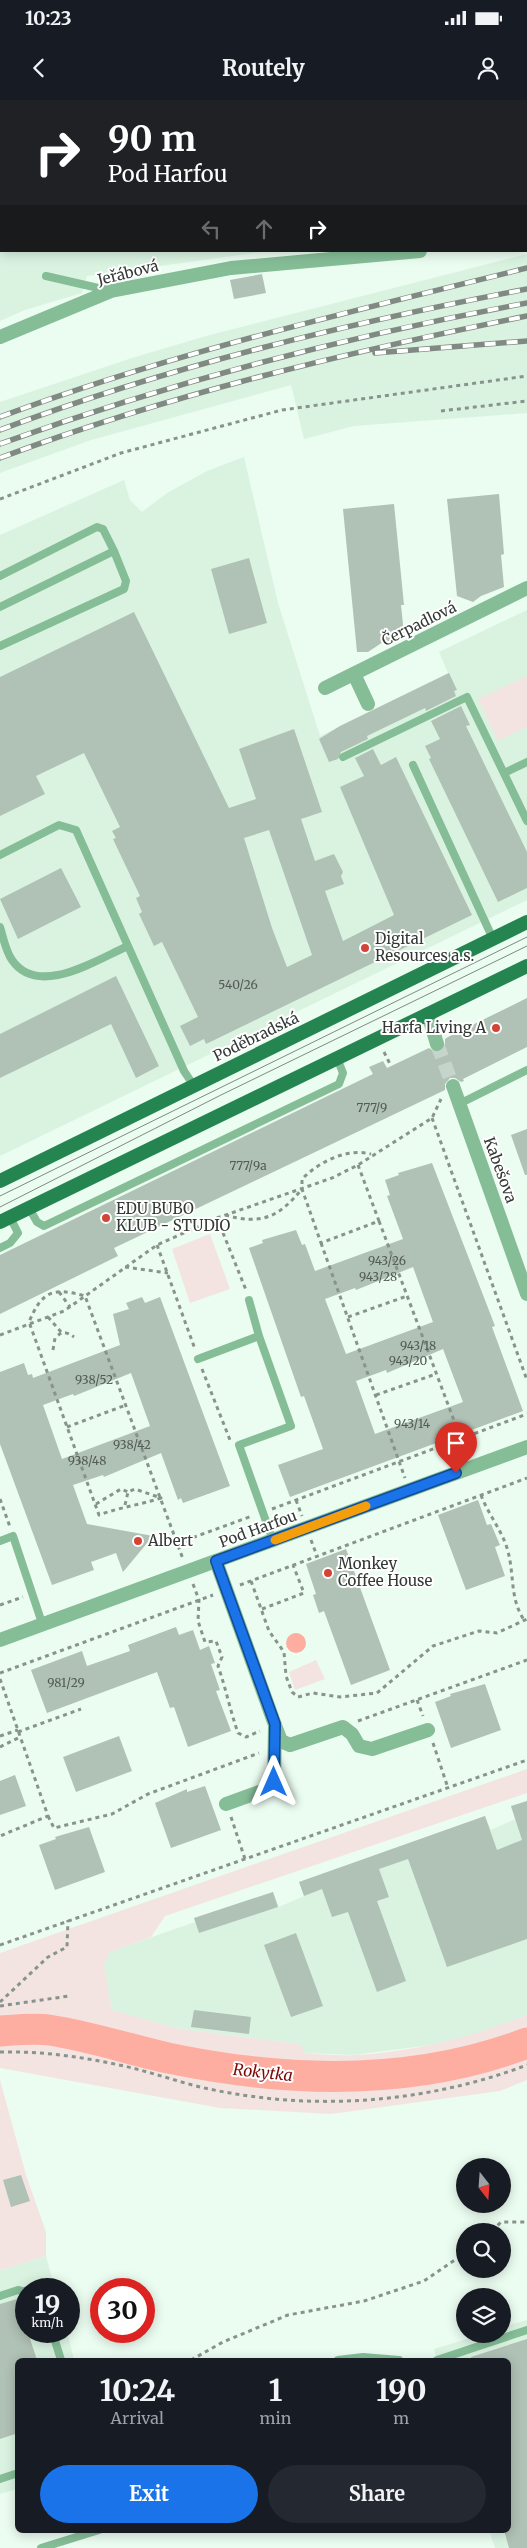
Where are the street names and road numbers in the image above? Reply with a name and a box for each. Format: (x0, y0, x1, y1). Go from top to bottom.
street label: Jeřábová (94, 256, 160, 289)
street label: Čerpadlová (378, 596, 459, 650)
street label: Poděbradská (210, 1008, 302, 1065)
street label: Kabešova (480, 1134, 521, 1205)
street label: Pod Harfou (216, 1506, 299, 1551)

